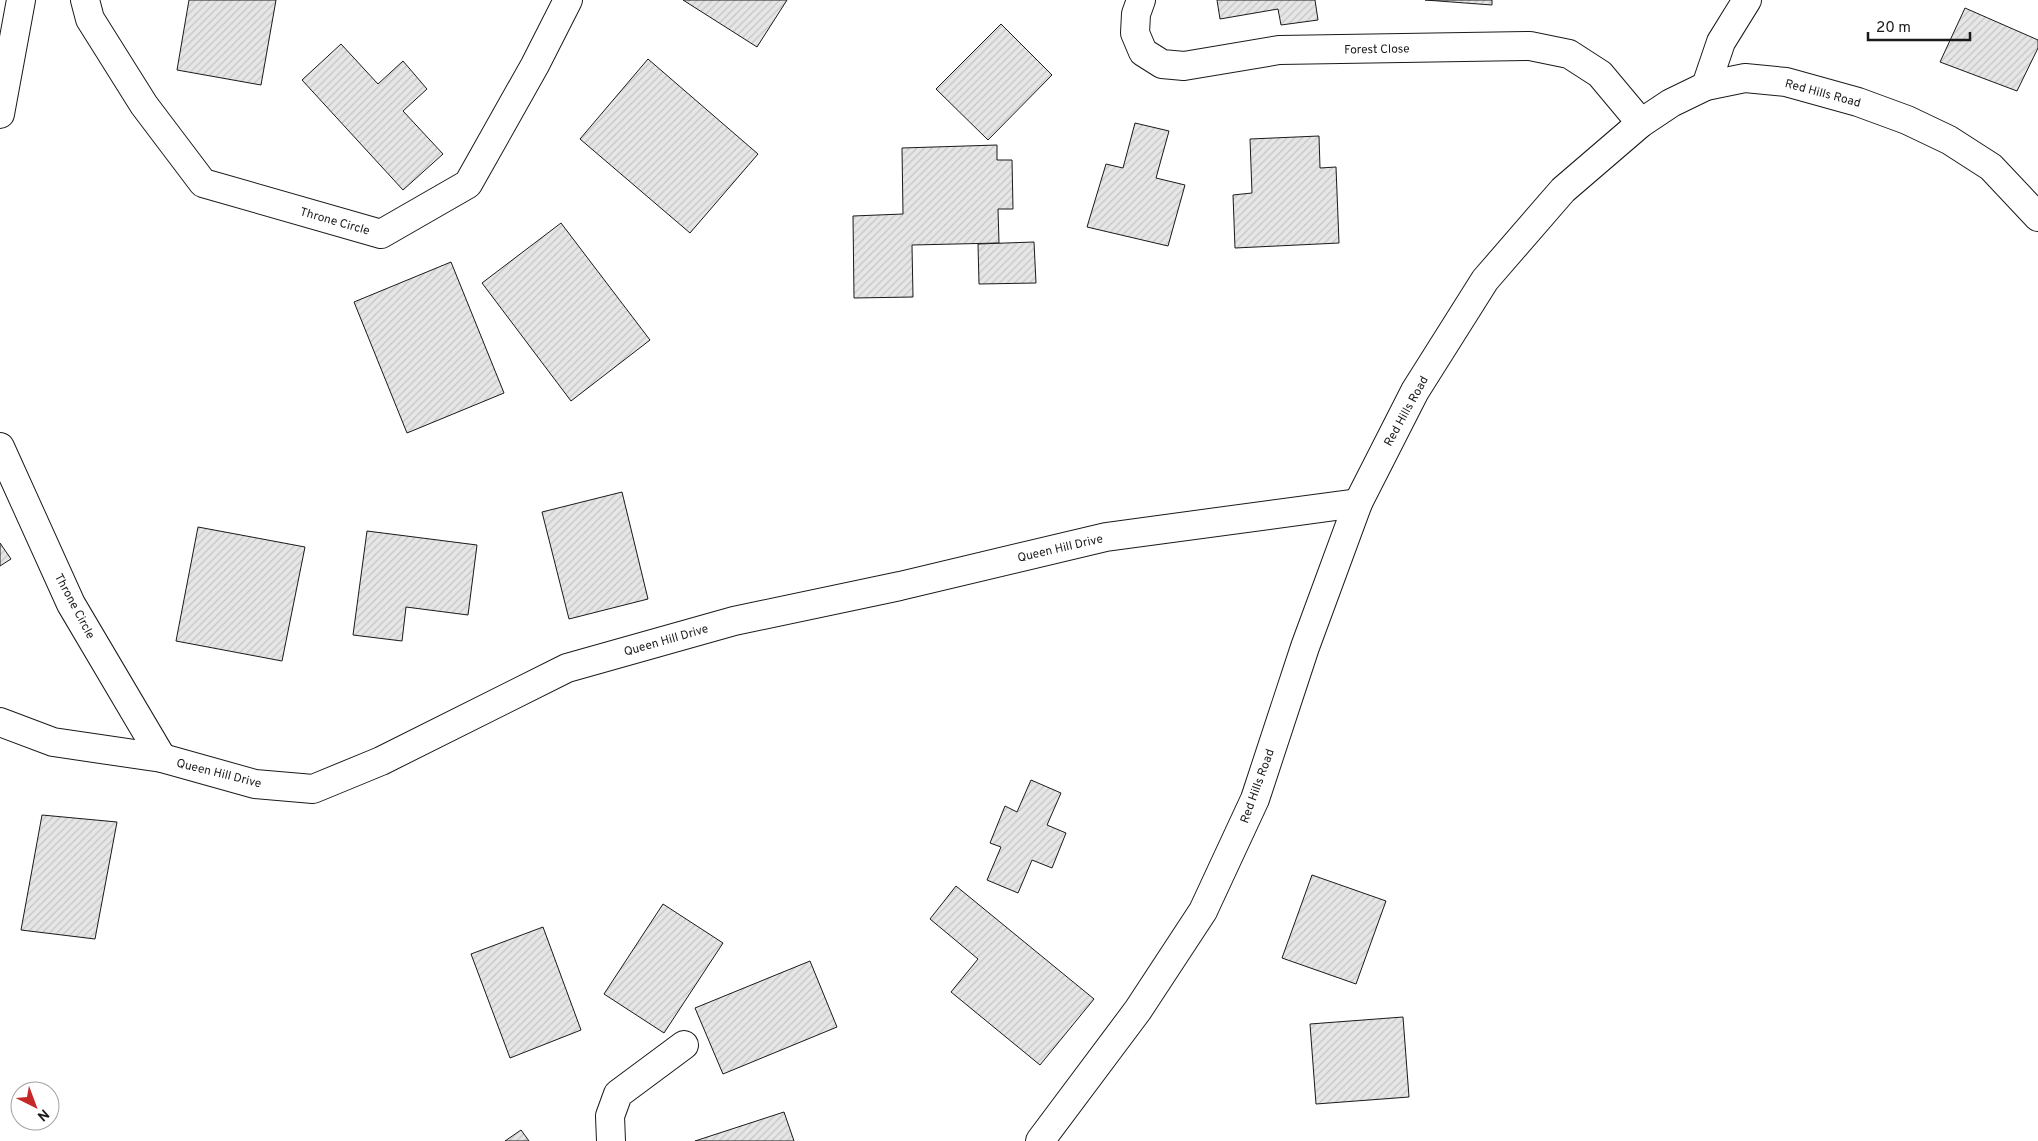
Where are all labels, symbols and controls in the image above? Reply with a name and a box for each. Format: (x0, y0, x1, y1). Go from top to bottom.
scale bar (1868, 10, 1970, 42)
text: 20 m (1876, 19, 1911, 38)
street label: Forest Close (1344, 41, 1410, 59)
street label: Red Hills Road (1783, 76, 1862, 112)
street label: Throne Circle (298, 204, 371, 240)
street label: Red Hills Road (1381, 374, 1433, 449)
street label: Queen Hill Drive (1016, 531, 1105, 567)
street label: Throne Circle (50, 571, 98, 642)
street label: Queen Hill Drive (622, 621, 710, 661)
street label: Red Hills Road (1237, 747, 1279, 826)
street label: Queen Hill Drive (174, 756, 263, 792)
north arrow (10, 1081, 60, 1131)
text: N (33, 1105, 52, 1124)

